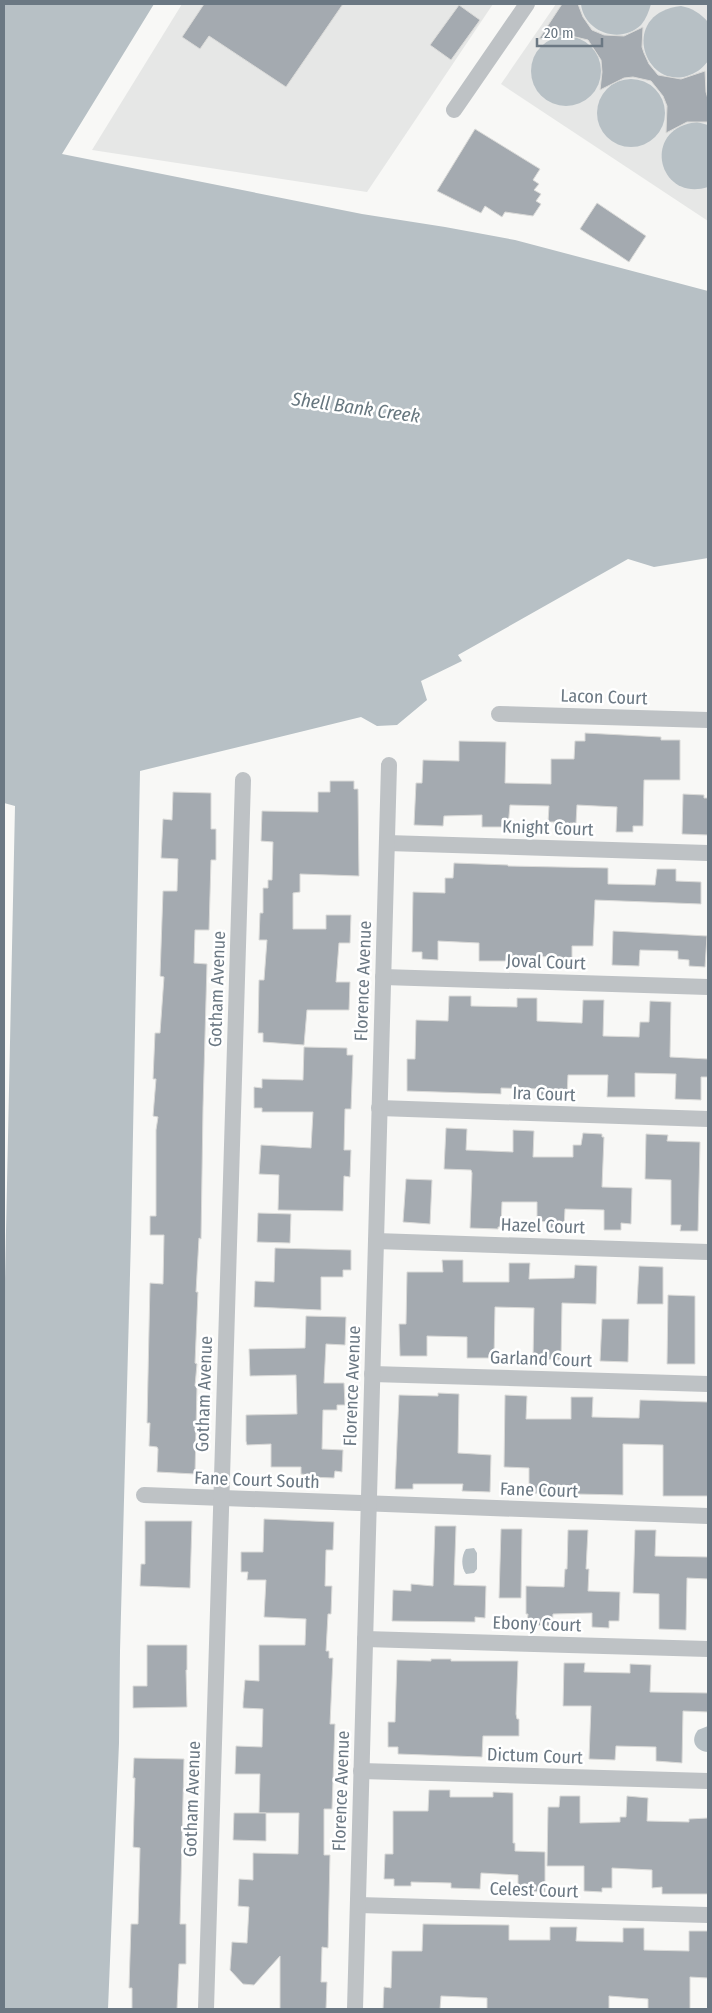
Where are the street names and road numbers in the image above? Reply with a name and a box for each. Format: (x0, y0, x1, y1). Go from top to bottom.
street label: Lacon Court (560, 684, 648, 710)
street label: Knight Court (502, 815, 594, 841)
street label: Florence Avenue (350, 920, 376, 1042)
street label: Gotham Avenue (204, 930, 230, 1047)
street label: Joval Court (506, 950, 586, 974)
street label: Ira Court (512, 1082, 576, 1106)
street label: Hazel Court (500, 1214, 586, 1238)
street label: Florence Avenue (339, 1325, 365, 1447)
street label: Gotham Avenue (191, 1335, 217, 1452)
street label: Garland Court (490, 1346, 593, 1372)
street label: Fane Court South (194, 1467, 320, 1493)
street label: Fane Court (500, 1478, 579, 1502)
street label: Ebony Court (492, 1611, 582, 1637)
street label: Florence Avenue (328, 1730, 354, 1852)
street label: Gotham Avenue (179, 1740, 205, 1857)
street label: Dictum Court (487, 1743, 583, 1769)
street label: Celest Court (489, 1877, 579, 1903)

